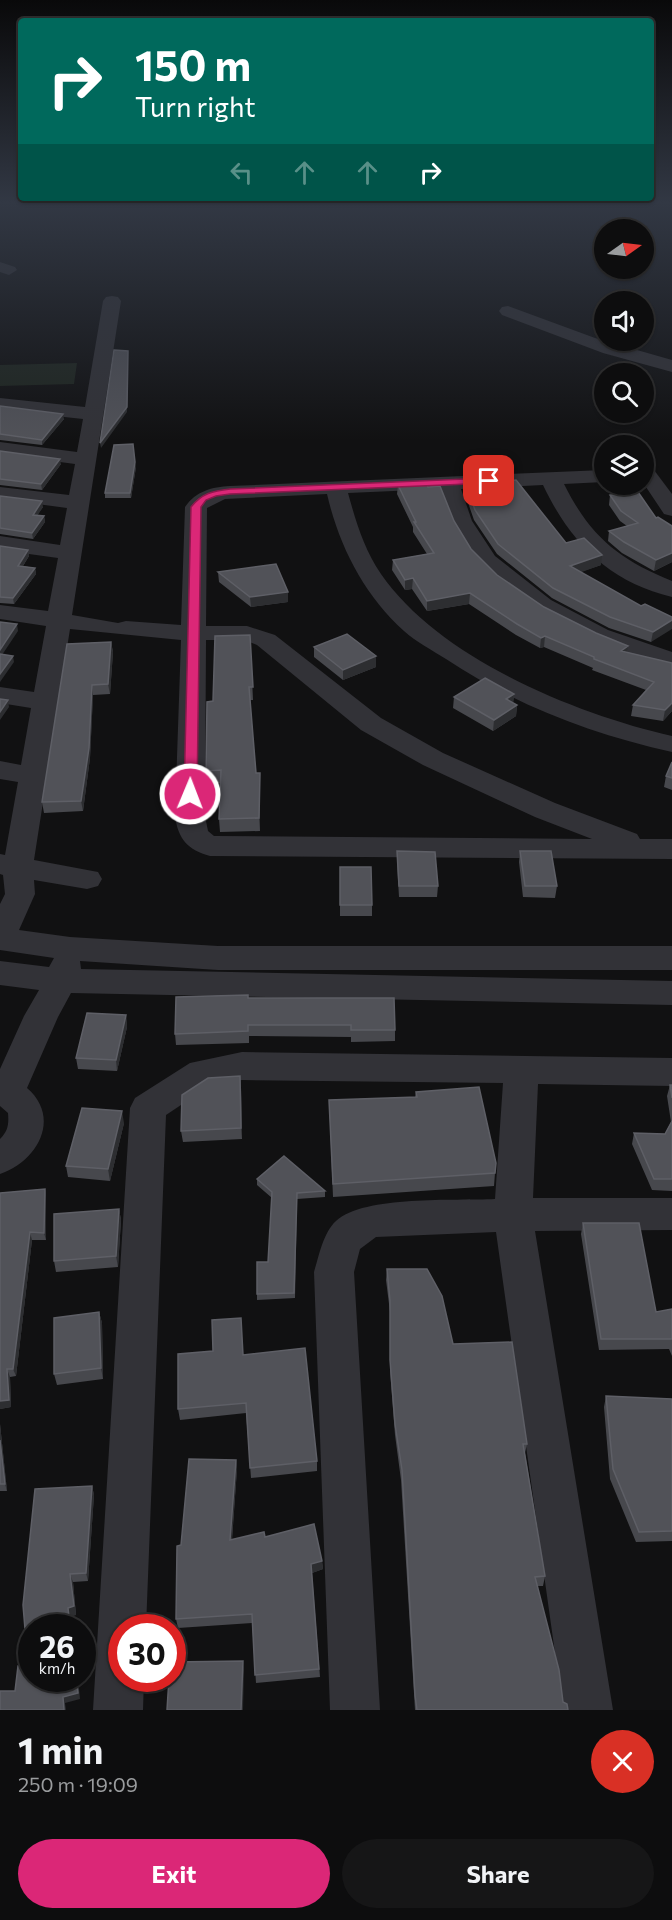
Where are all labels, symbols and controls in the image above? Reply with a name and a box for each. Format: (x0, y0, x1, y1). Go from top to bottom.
text: 150 m (135, 38, 251, 90)
icon: right (36, 42, 114, 120)
text: Turn right (135, 90, 255, 123)
icon: left (225, 156, 258, 189)
icon: ahead (288, 156, 321, 189)
icon: ahead (351, 156, 384, 189)
icon: right (414, 156, 447, 189)
north arrow (594, 219, 654, 279)
map controls (594, 219, 654, 495)
button: sound (594, 291, 654, 351)
button: search (594, 363, 654, 423)
button: layers (594, 435, 654, 495)
pin (463, 455, 514, 506)
icon: arrive (472, 464, 505, 497)
position arrow (158, 762, 222, 826)
speed limit sign: 30 (108, 1614, 186, 1692)
text: 26 (39, 1627, 75, 1664)
text: km/h (39, 1659, 75, 1677)
text: 1 min (18, 1727, 103, 1771)
button: close (591, 1730, 654, 1793)
text: 250 m · 19:09 (18, 1772, 138, 1796)
button: Exit (18, 1839, 330, 1908)
button: Share (342, 1839, 654, 1908)

